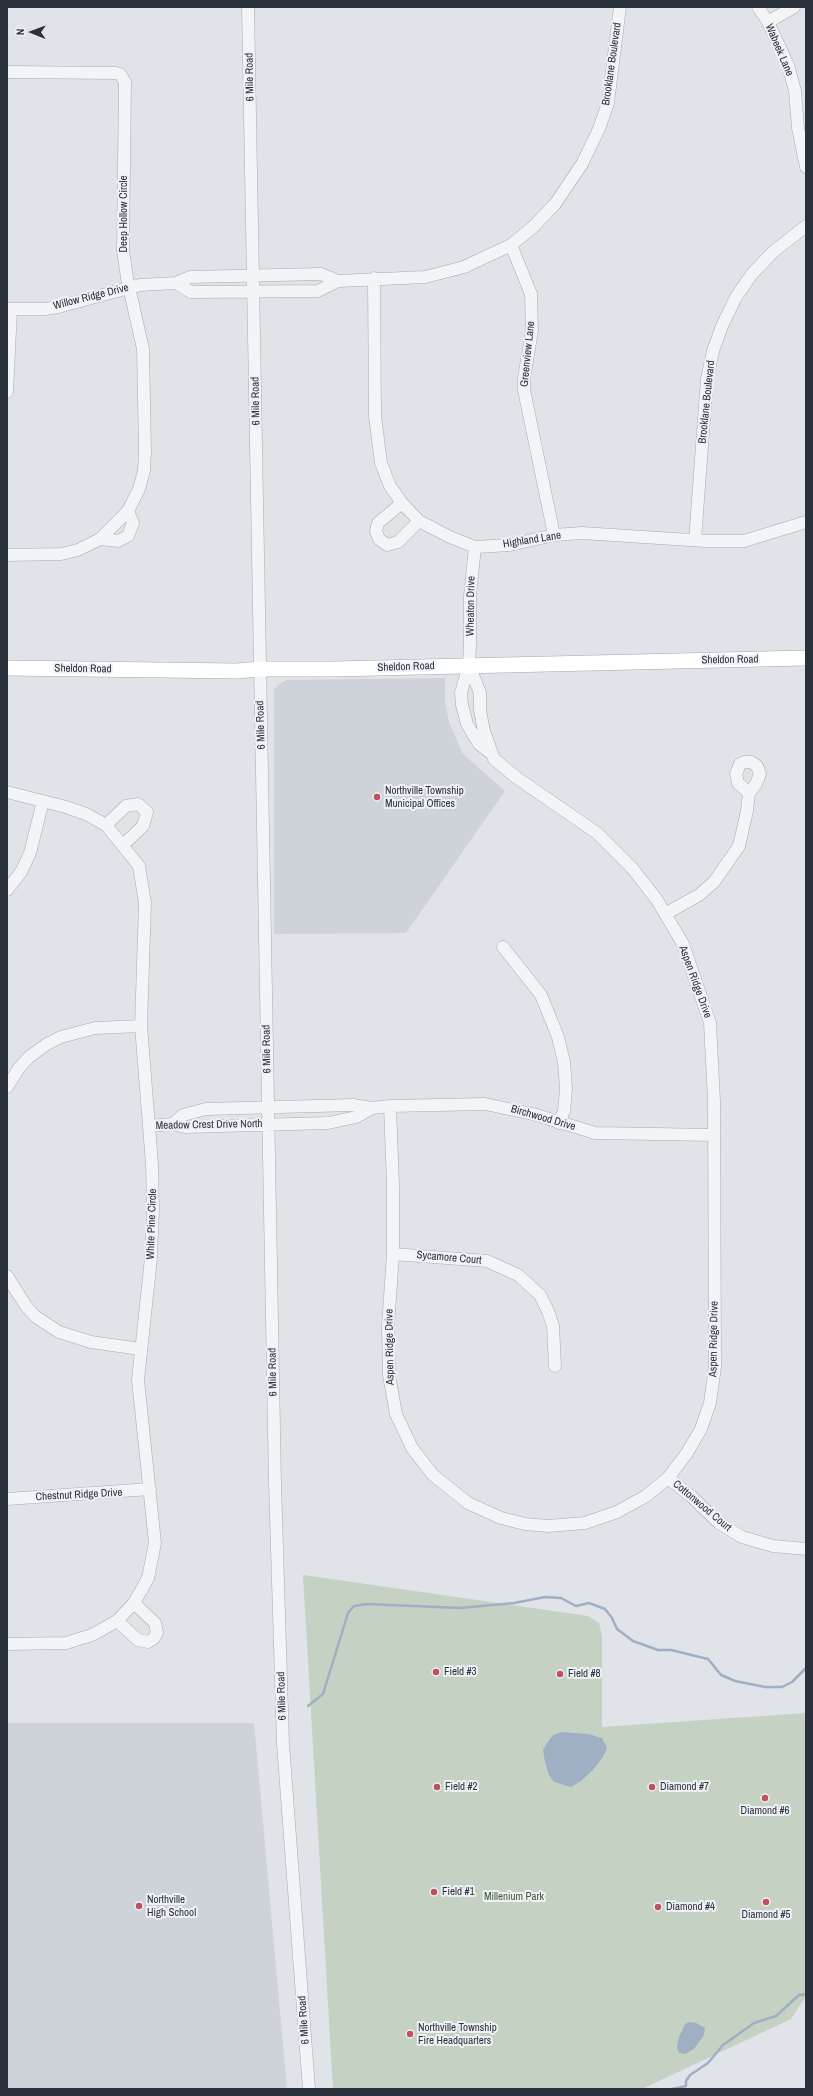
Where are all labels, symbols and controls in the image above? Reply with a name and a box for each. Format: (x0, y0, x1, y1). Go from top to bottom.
north arrow (12, 12, 52, 52)
street label: Brooklane Boulevard (600, 22, 624, 106)
street label: Wabeek Lane (762, 22, 796, 78)
text: N (13, 28, 27, 35)
street label: 6 Mile Road (243, 53, 257, 101)
street label: Deep Hollow Circle (117, 175, 131, 253)
street label: Willow Ridge Drive (52, 281, 130, 313)
street label: Greenview Lane (518, 320, 538, 388)
street label: Brooklane Boulevard (696, 360, 718, 444)
street label: 6 Mile Road (249, 377, 263, 425)
street label: Highland Lane (502, 529, 562, 551)
street label: Wheaton Drive (464, 576, 478, 636)
street label: Sheldon Road (701, 653, 759, 667)
street label: Sheldon Road (377, 659, 435, 675)
street label: Sheldon Road (54, 662, 112, 676)
street label: 6 Mile Road (254, 700, 268, 750)
place label: Northville Township Municipal Offices (385, 784, 464, 810)
marker: Northville Township Municipal Offices (372, 792, 382, 802)
street label: Aspen Ridge Drive (676, 944, 714, 1020)
street label: 6 Mile Road (260, 1025, 274, 1073)
street label: Birchwood Drive (509, 1102, 577, 1134)
street label: Meadow Crest Drive North (156, 1117, 262, 1133)
street label: White Pine Circle (144, 1188, 160, 1260)
street label: Sycamore Court (416, 1249, 482, 1267)
street label: Aspen Ridge Drive (707, 1301, 721, 1377)
street label: Aspen Ridge Drive (383, 1309, 397, 1385)
street label: 6 Mile Road (266, 1348, 280, 1396)
street label: Cottonwood Court (670, 1478, 734, 1534)
street label: Chestnut Ridge Drive (35, 1486, 123, 1504)
place label: Field #3 (444, 1665, 477, 1679)
marker: Field #3 (431, 1667, 441, 1677)
place label: Field #8 (568, 1667, 601, 1681)
marker: Field #8 (555, 1669, 565, 1679)
street label: 6 Mile Road (275, 1671, 289, 1721)
place label: Field #2 (445, 1780, 478, 1794)
place label: Diamond #7 (660, 1780, 709, 1794)
marker: Field #2 (432, 1782, 442, 1792)
marker: Diamond #7 (647, 1782, 657, 1792)
marker: Diamond #6 (760, 1793, 770, 1803)
place label: Diamond #6 (740, 1804, 790, 1818)
place label: Field #1 (442, 1885, 475, 1899)
marker: Field #1 (429, 1887, 439, 1897)
park label: Millenium Park (484, 1890, 544, 1904)
place label: Northville High School (147, 1893, 196, 1919)
marker: Diamond #5 (761, 1897, 771, 1907)
place label: Diamond #4 (666, 1900, 715, 1914)
marker: Northville High School (134, 1901, 144, 1911)
marker: Diamond #4 (653, 1902, 663, 1912)
place label: Diamond #5 (741, 1908, 791, 1922)
street label: 6 Mile Road (296, 1995, 312, 2045)
place label: Northville Township Fire Headquarters (418, 2021, 497, 2047)
marker: Northville Township Fire Headquarters (405, 2029, 415, 2039)

